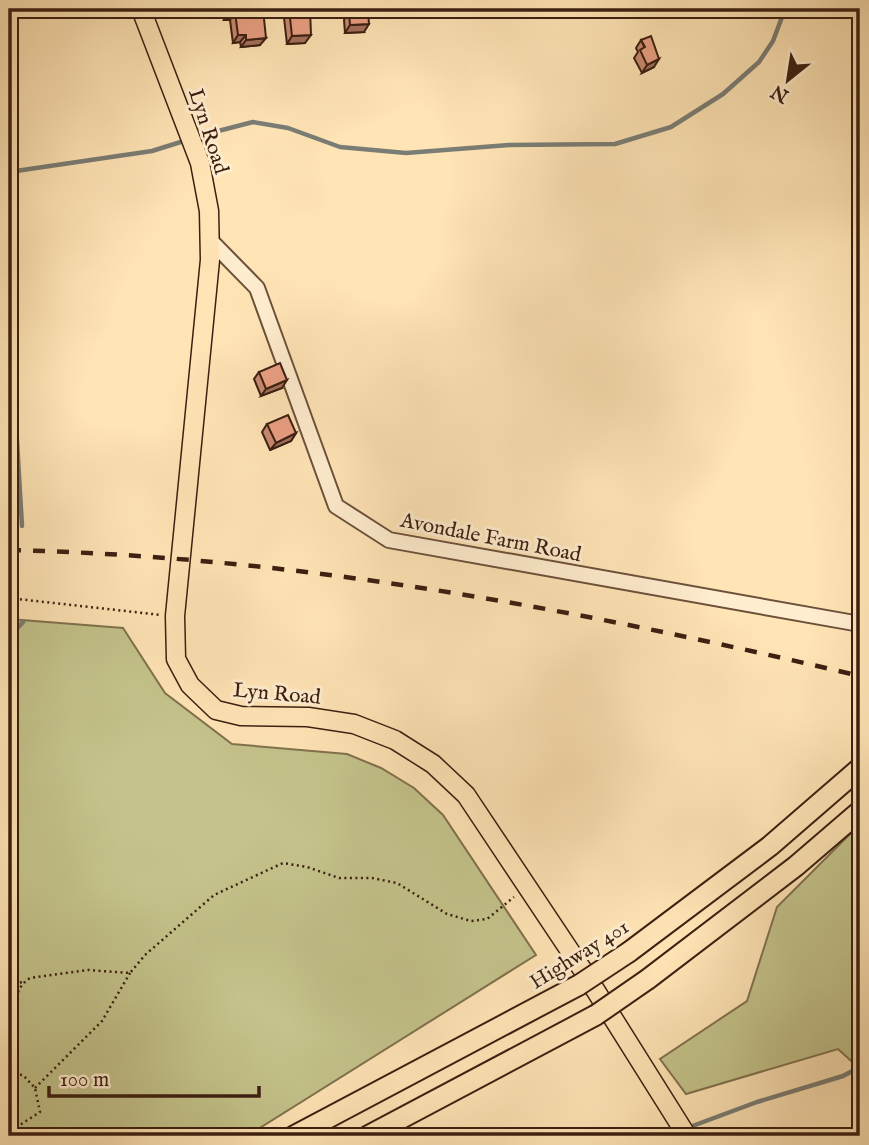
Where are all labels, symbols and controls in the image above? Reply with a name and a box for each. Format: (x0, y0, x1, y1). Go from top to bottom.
north arrow (754, 46, 824, 116)
text: N (767, 78, 794, 108)
street label: Lyn Road (181, 85, 234, 178)
street label: Avondale Farm Road (397, 508, 584, 569)
street label: Lyn Road (232, 677, 323, 712)
street label: Highway 401 (525, 914, 634, 996)
scale bar (49, 1054, 259, 1098)
text: 100 m (60, 1067, 109, 1094)

